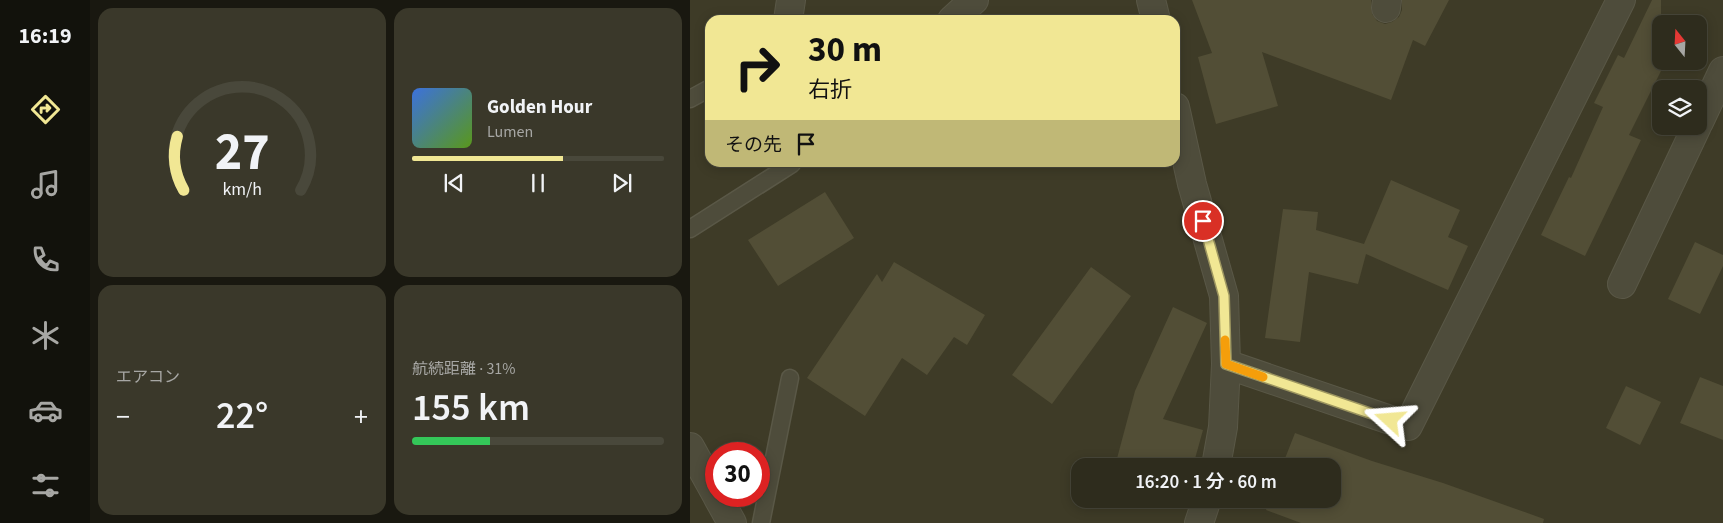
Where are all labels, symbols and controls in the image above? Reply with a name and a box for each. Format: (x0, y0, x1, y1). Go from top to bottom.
north arrow (1652, 15, 1708, 70)
map controls (1652, 15, 1707, 135)
text: 16:19 (18, 20, 72, 52)
text: 30 m (808, 25, 882, 75)
icon: right (725, 35, 790, 100)
text: 右折 (808, 74, 852, 106)
button: layers (1652, 80, 1707, 135)
icon: directions (28, 92, 63, 127)
text: Golden Hour (487, 94, 592, 121)
text: 27 (215, 116, 269, 190)
text: Lumen (487, 121, 533, 143)
icon: arrive (792, 130, 820, 158)
text: その先 (725, 132, 782, 159)
icon: music (28, 167, 63, 202)
icon: previous (440, 169, 468, 197)
icon: pause (524, 169, 552, 197)
icon: next (608, 169, 636, 197)
text: km/h (222, 177, 262, 202)
pin (1182, 200, 1224, 242)
icon: arrive (1189, 207, 1217, 235)
icon: phone (28, 242, 63, 277)
icon: climate (28, 318, 63, 353)
text: 航続距離 · 31% (412, 358, 515, 380)
text: エアコン (116, 366, 180, 388)
text: 155 km (412, 381, 530, 435)
text: 22° (216, 389, 268, 443)
icon: car (28, 393, 63, 428)
position arrow (1363, 393, 1415, 445)
text: − (116, 397, 130, 437)
text: + (354, 397, 368, 437)
speed limit sign: 30 (705, 442, 770, 507)
icon: filters (28, 468, 63, 503)
text: 16:20 · 1 分 · 60 m (1135, 469, 1277, 496)

